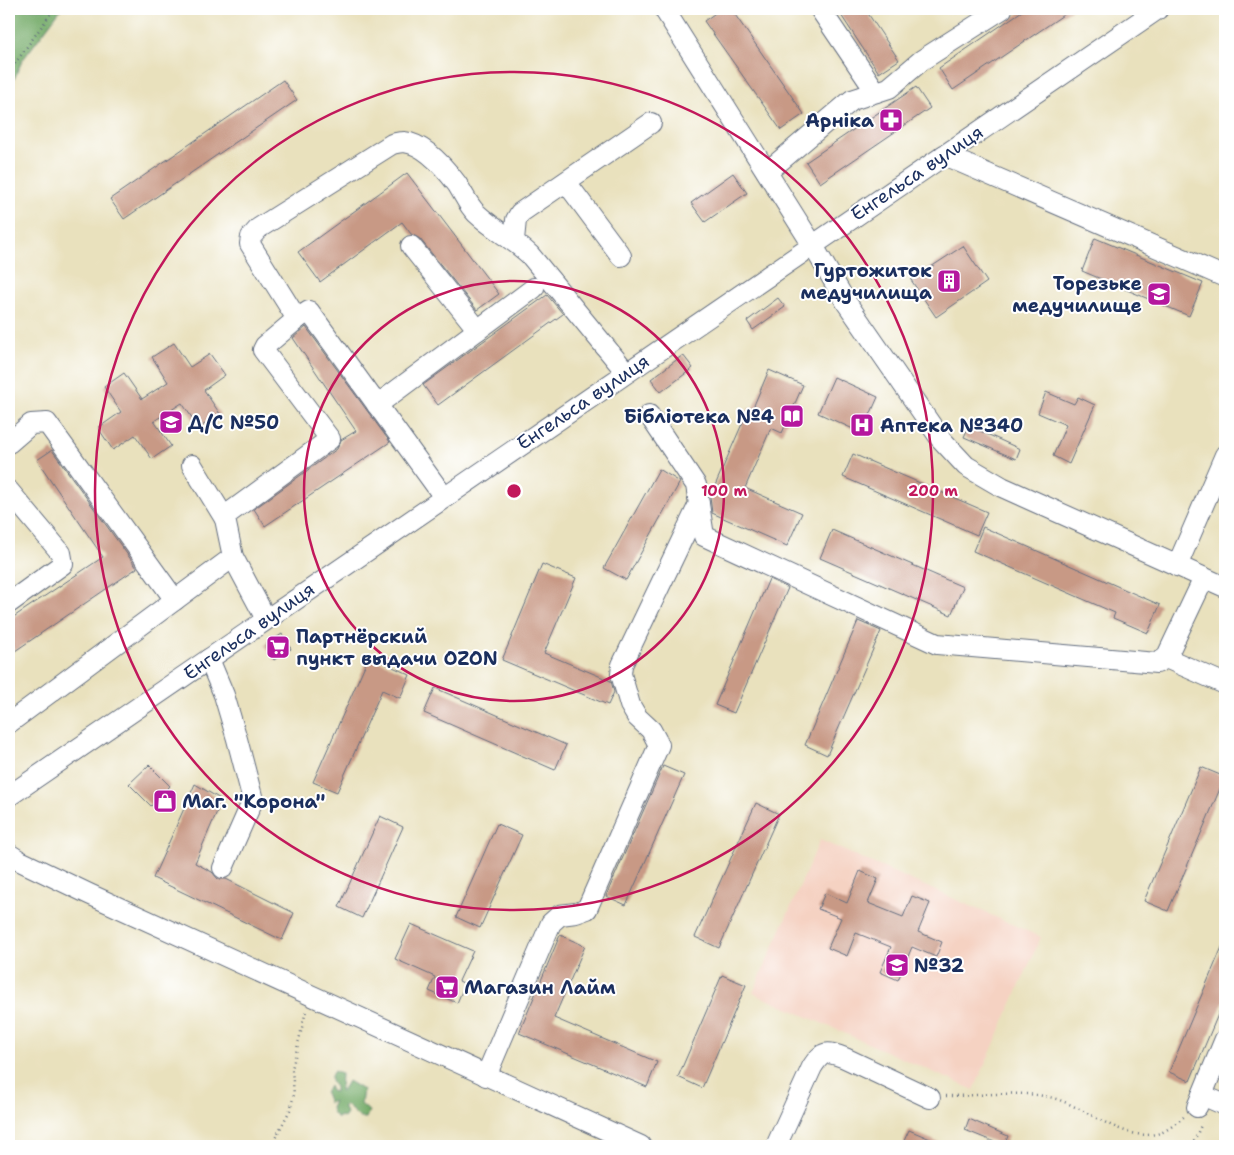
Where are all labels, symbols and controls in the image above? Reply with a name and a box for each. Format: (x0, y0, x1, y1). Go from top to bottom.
pharmacy icon: Арніка (878, 107, 904, 133)
place label: Арніка (805, 108, 874, 133)
street label: Енгельса вулиця (846, 119, 988, 227)
place label: Гуртожиток медучилища (800, 258, 932, 305)
building icon: Гуртожиток медучилища (936, 268, 962, 294)
place label: Торезьке медучилище (1012, 271, 1142, 318)
school or university icon: Торезьке медучилище (1146, 281, 1172, 307)
street label: Енгельса вулиця (512, 348, 654, 456)
library icon: Бібліотека №4 (779, 403, 805, 429)
place label: Бібліотека №4 (624, 404, 775, 429)
school or university icon: Д/С №50 (158, 409, 184, 435)
place label: Д/С №50 (188, 410, 279, 435)
hospital icon: Аптека №340 (849, 412, 875, 438)
place label: Аптека №340 (880, 413, 1023, 438)
text: 100 m (701, 481, 747, 501)
text: 200 m (908, 481, 958, 501)
centre of rings (505, 482, 523, 500)
street label: Енгельса вулиця (179, 576, 319, 686)
place label: Партнёрский пункт выдачи OZON (296, 624, 498, 671)
supermarket icon: Партнёрский пункт выдачи OZON (265, 634, 291, 660)
shop icon: Маг. "Корона" (152, 788, 178, 814)
place label: Маг. "Корона" (182, 789, 326, 814)
school or university icon: №32 (884, 952, 910, 978)
place label: №32 (914, 953, 964, 978)
supermarket icon: Магазин Лайм (434, 974, 460, 1000)
place label: Магазин Лайм (464, 975, 616, 1000)

